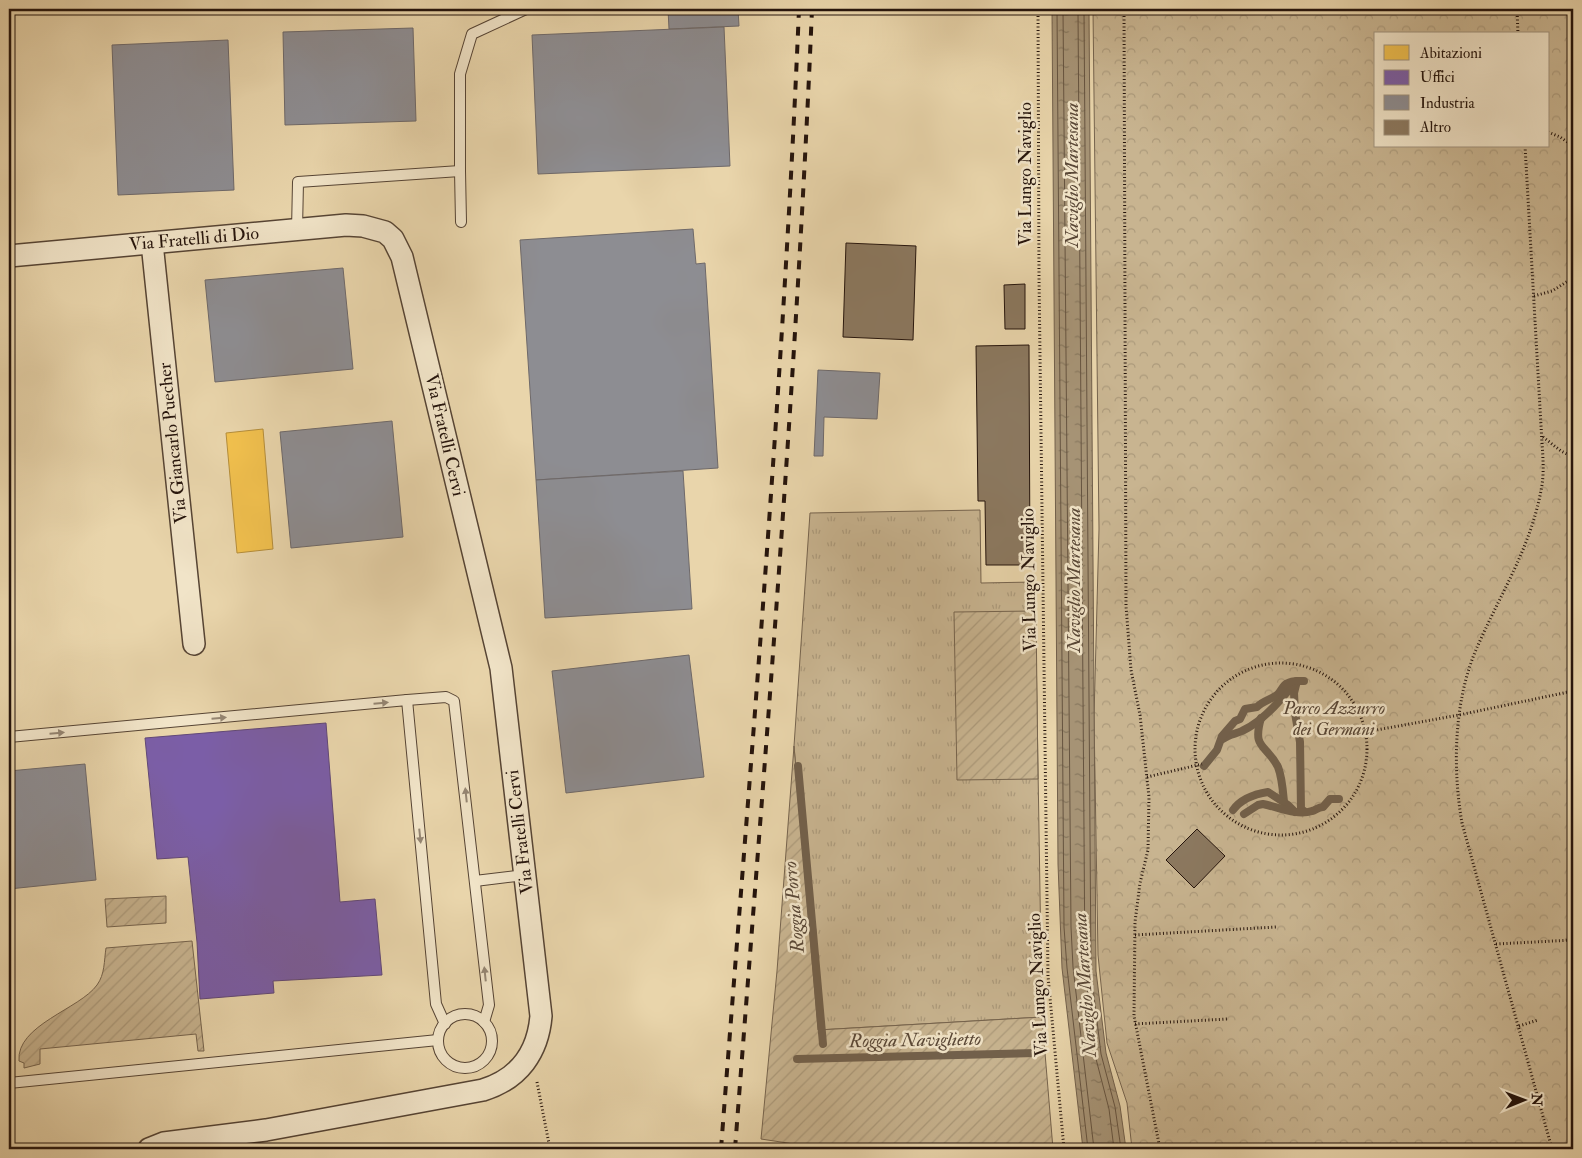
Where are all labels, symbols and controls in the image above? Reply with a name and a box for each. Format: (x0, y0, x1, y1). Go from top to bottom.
legend (1374, 32, 1550, 148)
text: Abitazioni (1419, 44, 1482, 63)
text: Uffici (1420, 68, 1455, 87)
text: Industria (1420, 94, 1475, 113)
street label: Via Lungo Naviglio (1014, 102, 1037, 246)
water label: Naviglio Martesana (1060, 103, 1084, 248)
text: Altro (1419, 118, 1451, 137)
street label: Via Fratelli di Dio (128, 222, 260, 256)
street label: Via Giancarlo Puecher (153, 361, 193, 525)
street label: Via Fratelli Cervi (420, 372, 470, 499)
street label: Via Lungo Naviglio (1016, 508, 1042, 652)
water label: Naviglio Martesana (1062, 508, 1086, 653)
park label: Parco Azzurro dei Germani (1282, 697, 1385, 741)
one-way arrow (373, 699, 389, 707)
one-way arrow (211, 714, 227, 722)
one-way arrow (50, 729, 66, 737)
street label: Via Fratelli Cervi (501, 768, 539, 895)
one-way arrow (462, 787, 470, 803)
one-way arrow (416, 828, 424, 844)
water label: Roggia Porro (778, 860, 810, 955)
street label: Via Lungo Naviglio (1023, 912, 1053, 1057)
water label: Naviglio Martesana (1068, 912, 1102, 1059)
one-way arrow (481, 966, 489, 982)
water label: Roggia Naviglietto (848, 1027, 982, 1053)
north arrow (1500, 1076, 1550, 1126)
text: N (1528, 1092, 1545, 1107)

